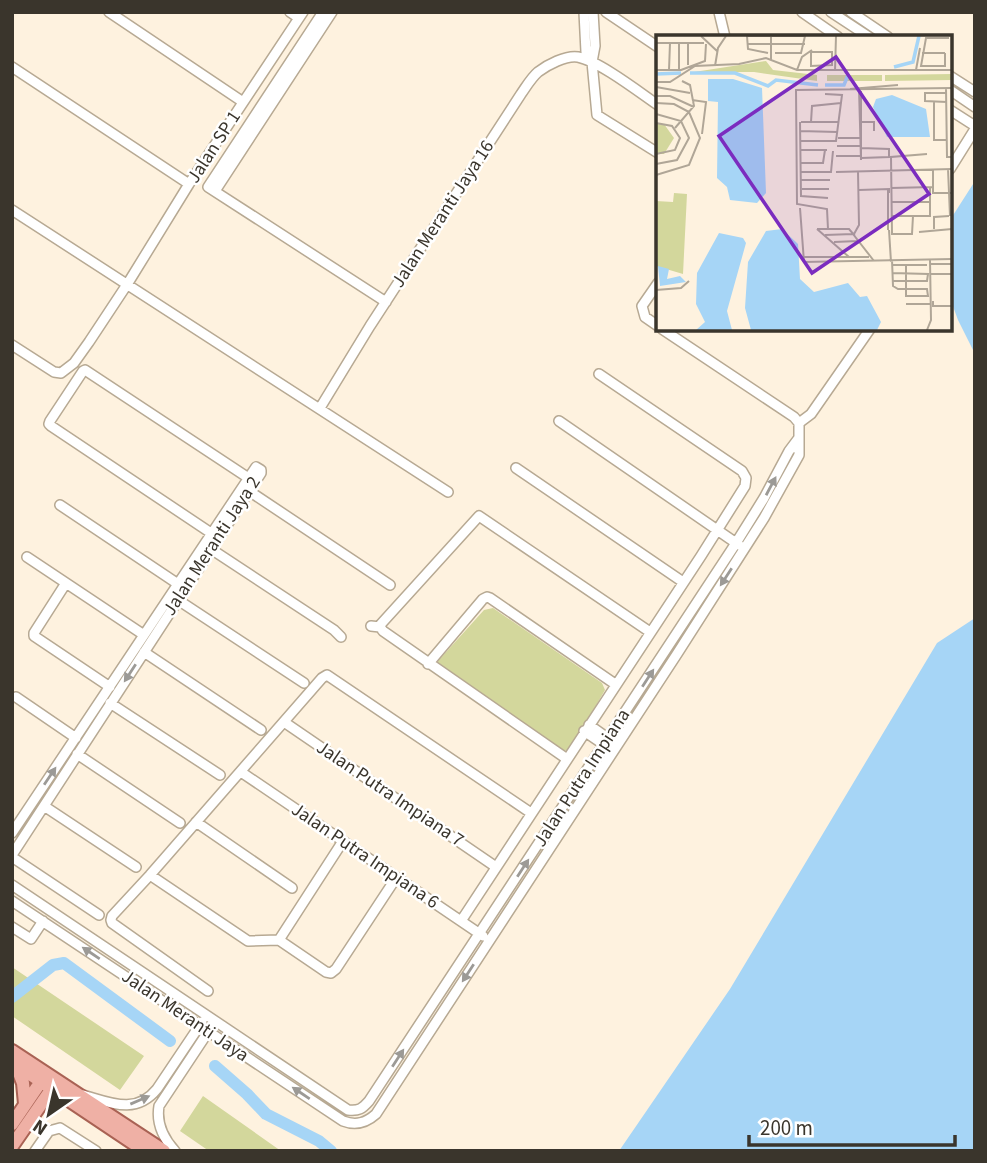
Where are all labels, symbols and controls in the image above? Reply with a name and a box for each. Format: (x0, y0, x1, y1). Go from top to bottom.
inset map (656, 35, 952, 331)
street label: Jalan SP 1 (181, 105, 247, 189)
street label: Jalan Meranti Jaya 16 (385, 135, 501, 293)
street label: Jalan Meranti Jaya 2 (157, 471, 267, 621)
one-way arrow (764, 476, 776, 496)
one-way arrow (720, 567, 733, 586)
one-way arrow (124, 663, 137, 682)
one-way arrow (641, 668, 654, 687)
street label: Jalan Putra Impiana (527, 704, 637, 852)
street label: Jalan Putra Impiana 7 (311, 734, 469, 854)
one-way arrow (43, 767, 57, 785)
street label: Jalan Putra Impiana 6 (286, 796, 444, 916)
one-way arrow (516, 858, 529, 878)
one-way arrow (82, 946, 100, 960)
street label: Jalan Meranti Jaya (116, 963, 254, 1069)
one-way arrow (462, 963, 475, 982)
one-way arrow (391, 1048, 404, 1068)
north arrow (14, 1079, 84, 1149)
one-way arrow (291, 1086, 311, 1099)
one-way arrow (130, 1095, 151, 1106)
scale bar (749, 1104, 956, 1148)
text: N (28, 1112, 53, 1142)
text: 200 m (760, 1113, 813, 1143)

